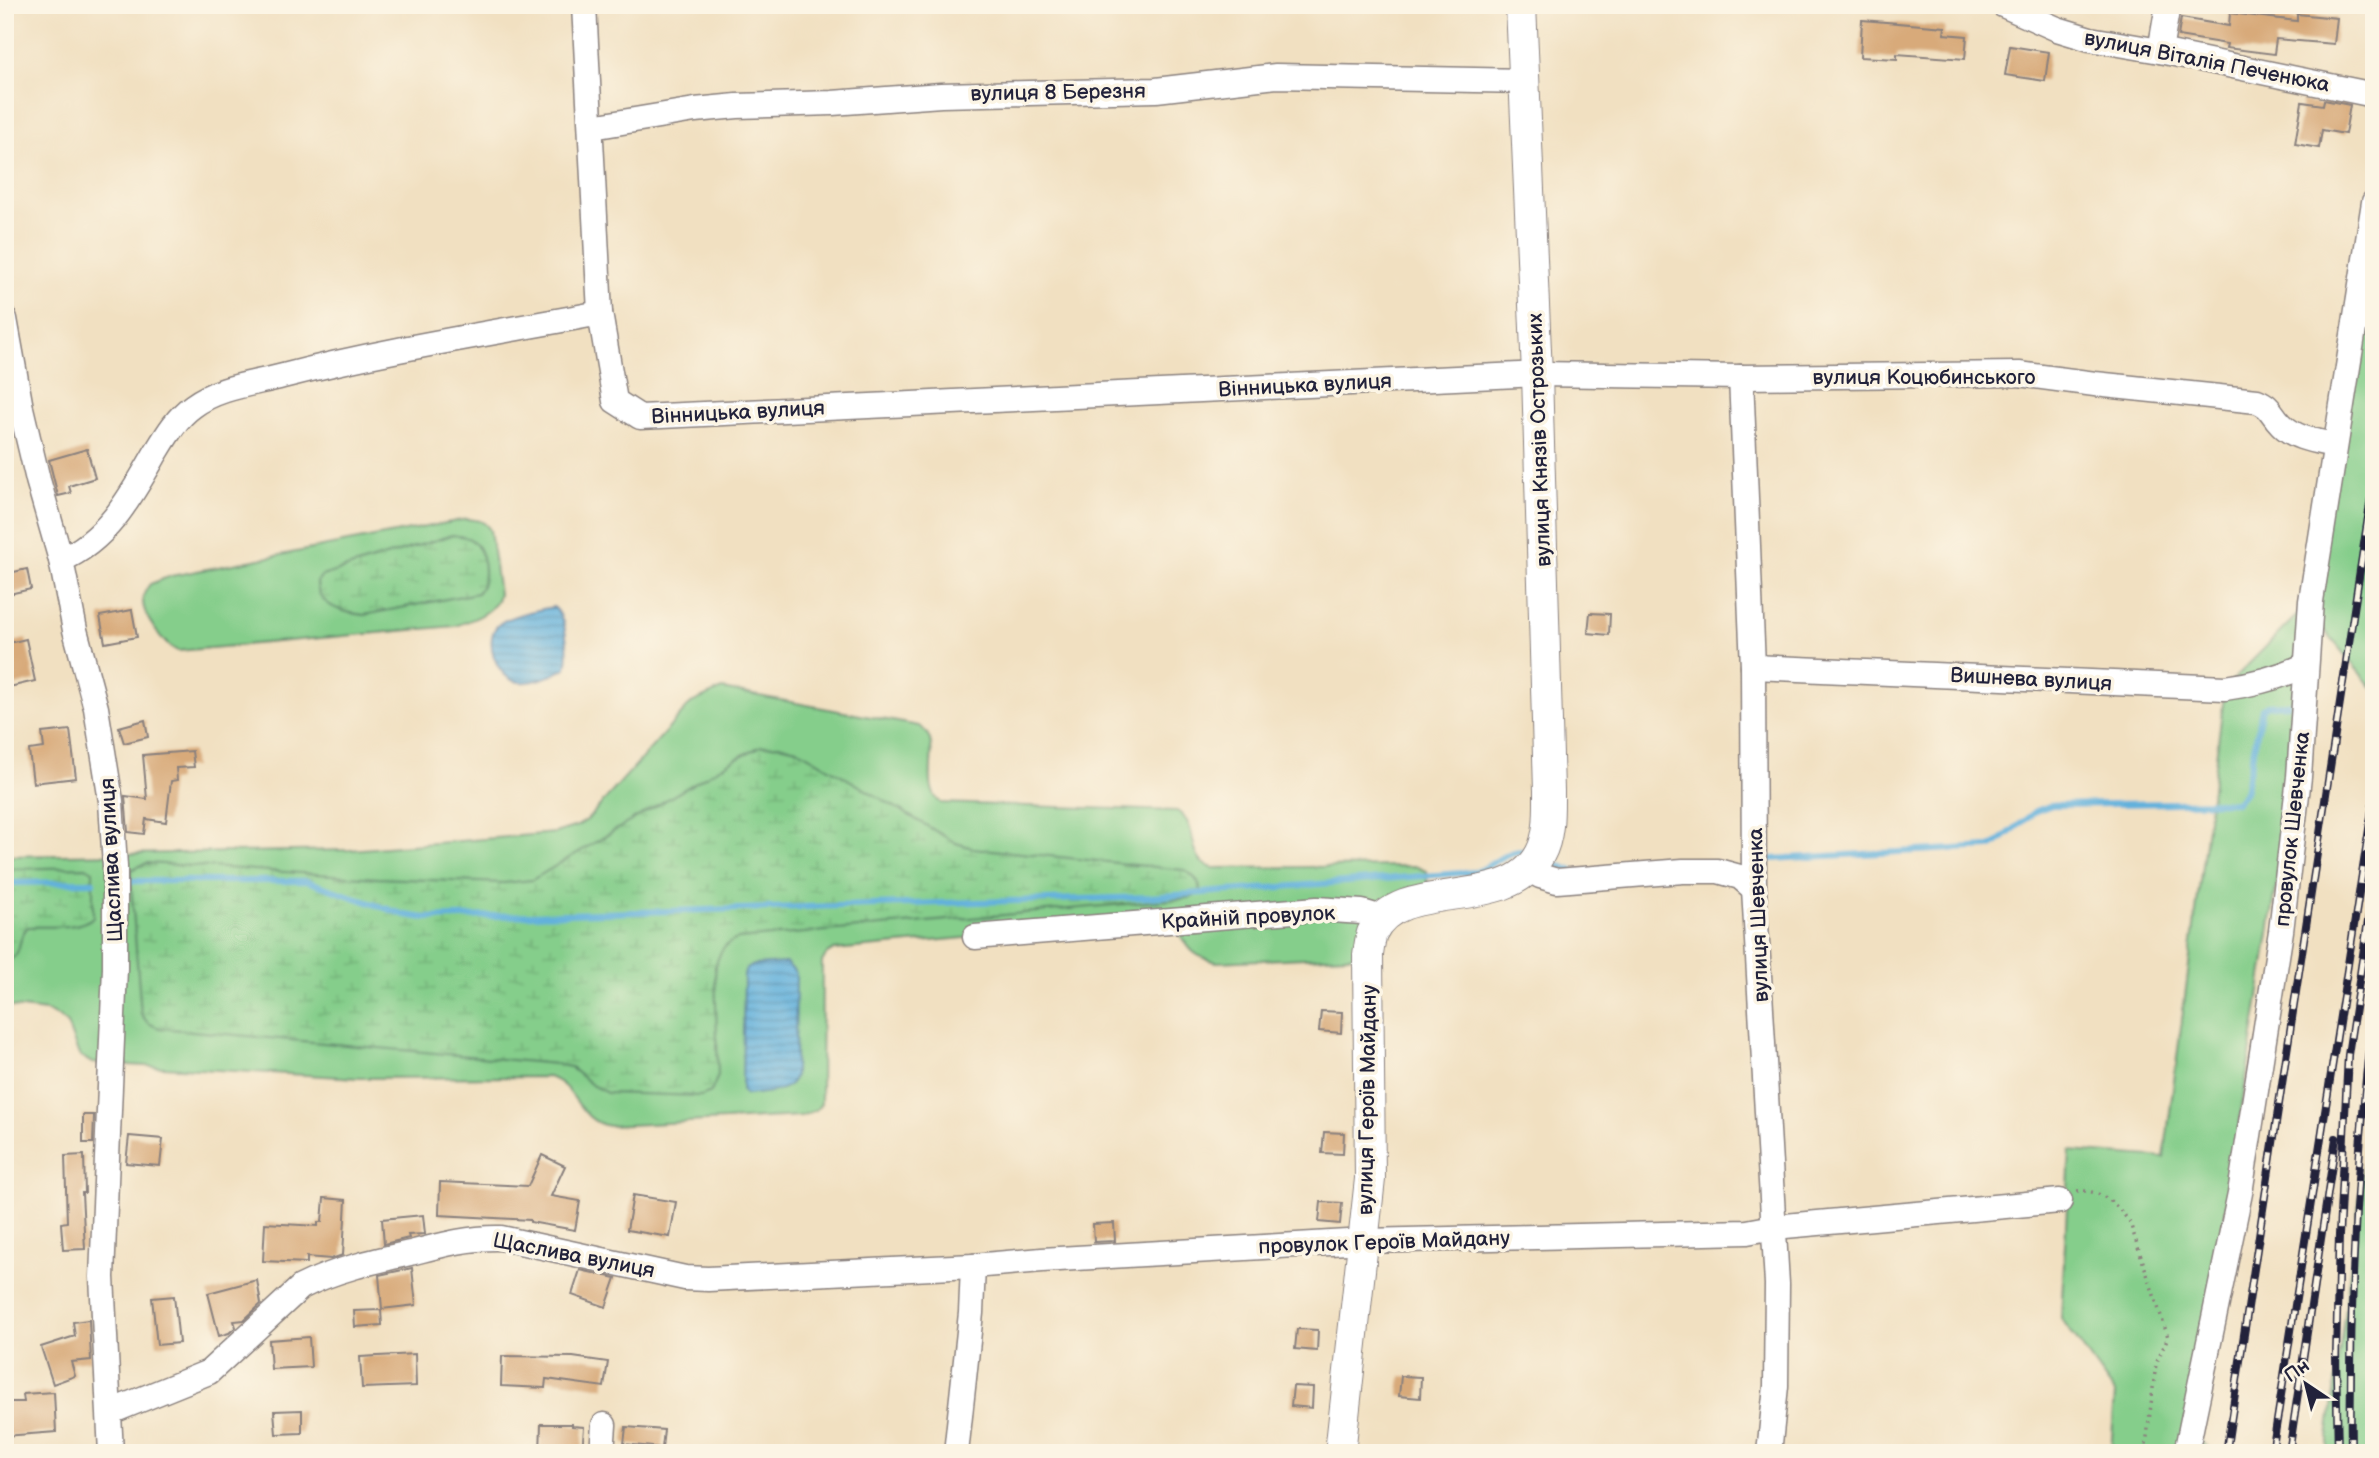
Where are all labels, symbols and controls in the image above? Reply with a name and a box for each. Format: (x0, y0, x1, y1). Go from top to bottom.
street label: вулиця Віталія Печенюка (2082, 25, 2332, 98)
street label: вулиця 8 Березня (970, 78, 1146, 107)
street label: вулиця Князів Острозьких (1523, 312, 1556, 567)
street label: вулиця Коцюбинського (1813, 365, 2035, 390)
street label: Вінницька вулиця (1217, 368, 1393, 403)
street label: Вінницька вулиця (650, 395, 826, 430)
street label: Вишнева вулиця (1949, 663, 2113, 696)
street label: провулок Шевченка (2270, 730, 2315, 928)
street label: Щаслива вулиця (95, 777, 128, 943)
street label: вулиця Шевченка (1743, 827, 1774, 1003)
street label: Крайній провулок (1160, 900, 1336, 935)
street label: вулиця Героїв Майдану (1353, 984, 1382, 1215)
street label: провулок Героїв Майдану (1258, 1226, 1511, 1259)
street label: Щаслива вулиця (491, 1228, 657, 1283)
north arrow (2270, 1350, 2340, 1420)
text: Пн (2280, 1355, 2314, 1388)

